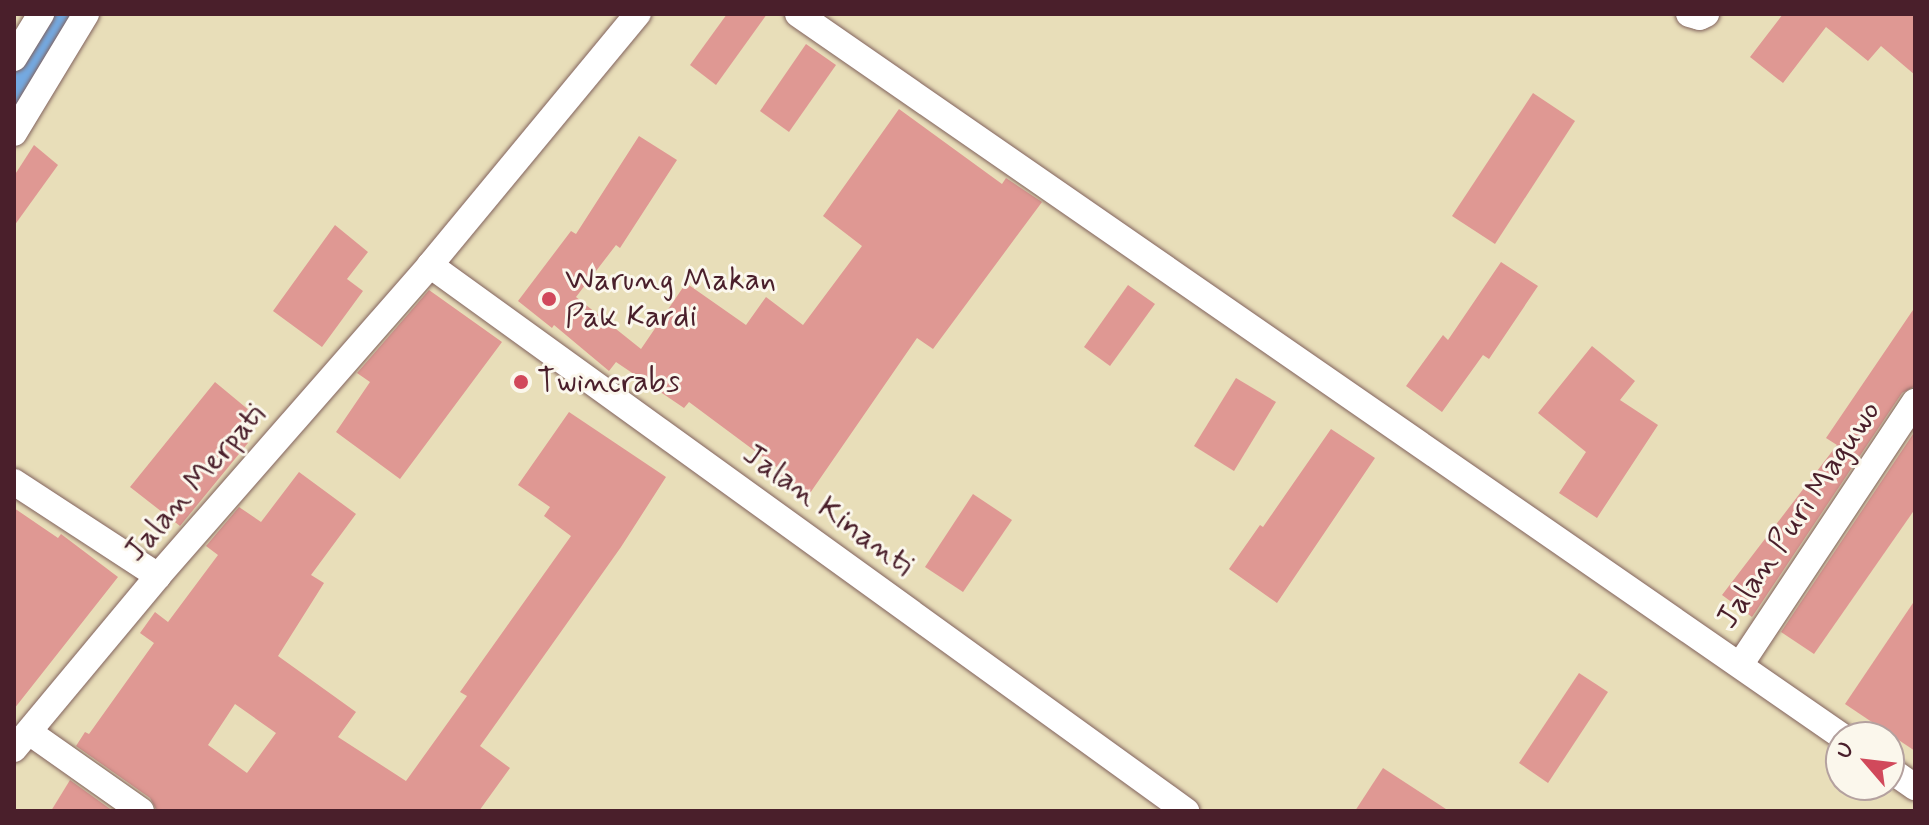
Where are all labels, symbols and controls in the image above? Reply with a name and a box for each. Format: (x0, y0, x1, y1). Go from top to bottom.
place label: Warung Makan Pak Kardi (565, 262, 786, 337)
marker: Warung Makan Pak Kardi (540, 290, 558, 308)
place label: Twincrabs (537, 363, 680, 401)
marker: Twincrabs (512, 373, 530, 391)
street label: Jalan Puri Maguwo (1709, 395, 1889, 635)
street label: Jalan Merpati (116, 397, 274, 569)
street label: Jalan Kinanti (736, 436, 920, 584)
north arrow (1825, 721, 1905, 801)
text: U (1830, 738, 1861, 764)

